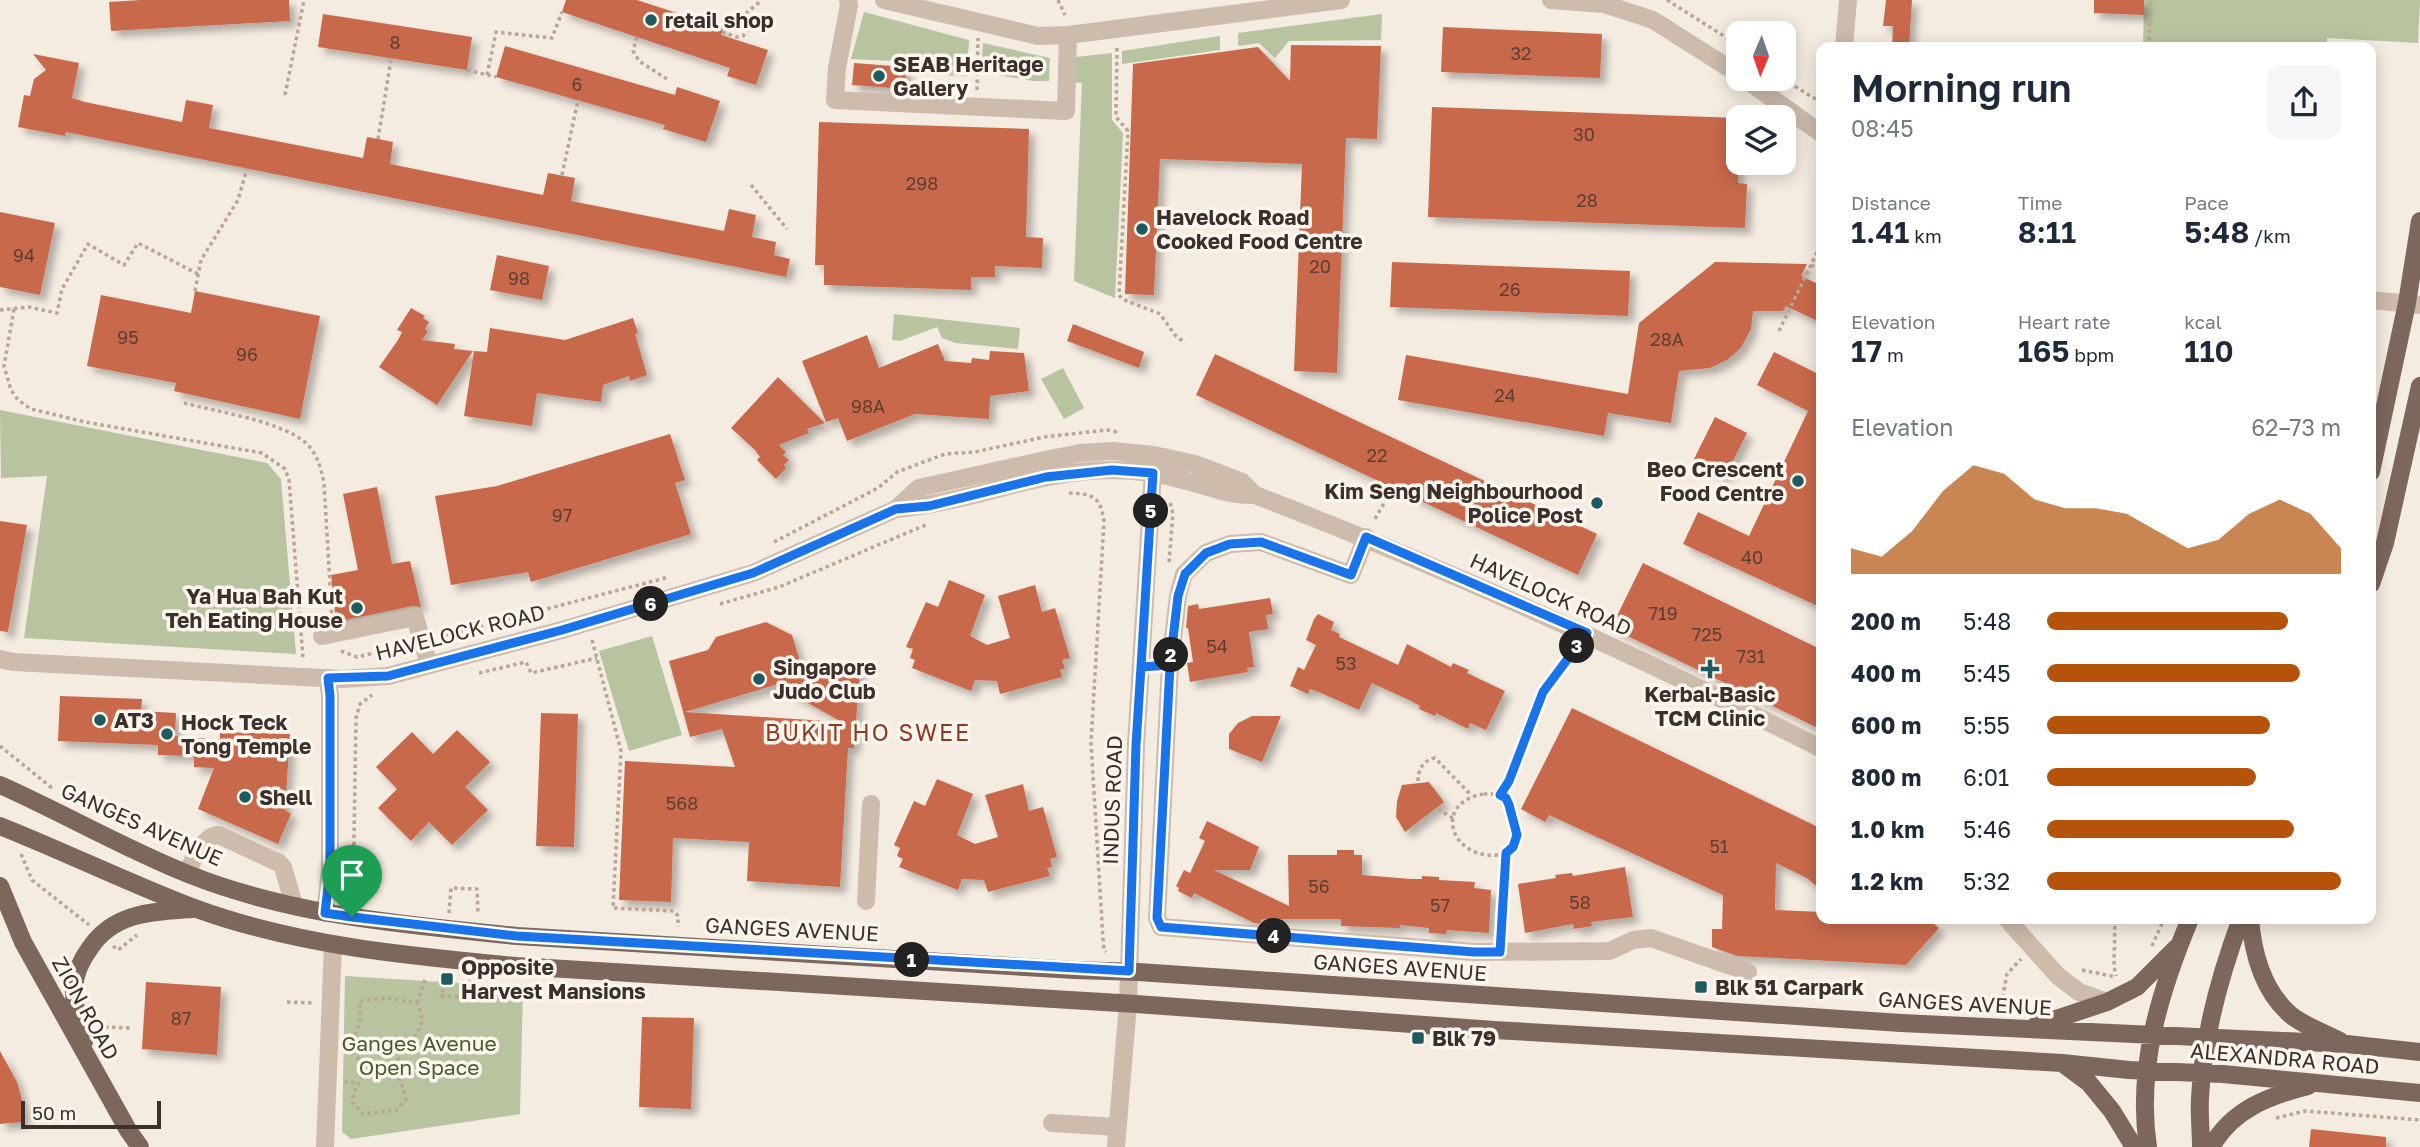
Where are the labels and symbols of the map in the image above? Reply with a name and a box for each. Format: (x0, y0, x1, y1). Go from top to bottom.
place label: retail shop (665, 7, 774, 33)
marker: retail shop (643, 12, 659, 28)
north arrow (1726, 21, 1796, 91)
house number: 8 (390, 31, 400, 53)
house number: 32 (1511, 42, 1531, 64)
place label: SEAB Heritage Gallery (893, 51, 1044, 101)
marker: SEAB Heritage Gallery (871, 68, 887, 84)
house number: 6 (572, 73, 582, 95)
house number: 30 (1573, 123, 1595, 145)
house number: 298 (906, 172, 938, 194)
house number: 28 (1576, 189, 1598, 211)
place label: Havelock Road Cooked Food Centre (1156, 204, 1363, 254)
marker: Havelock Road Cooked Food Centre (1134, 221, 1150, 237)
house number: 94 (13, 244, 35, 266)
house number: 20 (1309, 255, 1331, 277)
house number: 98 (508, 267, 530, 289)
house number: 26 (1499, 278, 1521, 300)
house number: 95 (117, 326, 139, 348)
house number: 28A (1650, 328, 1684, 350)
house number: 96 (236, 343, 258, 365)
house number: 24 (1494, 384, 1516, 406)
house number: 98A (851, 395, 885, 417)
house number: 22 (1367, 444, 1387, 466)
place label: Beo Crescent Food Centre (1646, 456, 1784, 506)
marker: Beo Crescent Food Centre (1790, 473, 1806, 489)
place label: Kim Seng Neighbourhood Police Post (1324, 478, 1583, 528)
pin: 5 (1134, 494, 1168, 528)
marker: Kim Seng Neighbourhood Police Post (1589, 495, 1605, 511)
house number: 97 (552, 504, 572, 526)
house number: 40 (1741, 546, 1763, 568)
street label: HAVELOCK ROAD (1466, 547, 1636, 641)
place label: Ya Hua Bah Kut Teh Eating House (165, 583, 343, 633)
pin: 6 (634, 586, 668, 622)
street label: HAVELOCK ROAD (372, 598, 548, 666)
marker: Ya Hua Bah Kut Teh Eating House (349, 600, 365, 616)
house number: 719 (1648, 602, 1678, 624)
house number: 725 (1692, 623, 1722, 645)
pin: 3 (1560, 628, 1594, 664)
house number: 54 (1206, 635, 1228, 657)
pin: 2 (1154, 638, 1188, 672)
house number: 731 (1737, 645, 1766, 667)
house number: 53 (1336, 652, 1356, 674)
place label: Singapore Judo Club (773, 654, 876, 704)
marker: Kerbal-Basic TCM Clinic (1700, 659, 1720, 679)
marker: Singapore Judo Club (751, 671, 767, 687)
place label: Kerbal-Basic TCM Clinic (1644, 681, 1776, 731)
place label: AT3 (114, 707, 154, 733)
place label: Hock Teck Tong Temple (181, 709, 311, 759)
marker: AT3 (92, 712, 108, 728)
district label: BUKIT HO SWEE (765, 718, 971, 746)
marker: Hock Teck Tong Temple (159, 726, 175, 742)
street label: INDUS ROAD (1097, 735, 1127, 865)
street label: GANGES AVENUE (57, 777, 227, 871)
place label: Shell (259, 784, 312, 810)
marker: Shell (237, 789, 253, 805)
house number: 568 (666, 792, 698, 814)
house number: 51 (1709, 835, 1729, 857)
pin (322, 845, 382, 917)
house number: 56 (1308, 875, 1330, 897)
house number: 58 (1569, 891, 1591, 913)
house number: 57 (1430, 894, 1450, 916)
street label: GANGES AVENUE (704, 911, 880, 947)
pin: 4 (1256, 918, 1292, 954)
pin: 1 (894, 942, 930, 978)
street label: GANGES AVENUE (1312, 948, 1488, 986)
street label: ZION ROAD (47, 952, 125, 1064)
place label: Opposite Harvest Mansions (461, 954, 646, 1004)
marker: Opposite Harvest Mansions (439, 971, 455, 987)
place label: Blk 51 Carpark (1715, 974, 1864, 1000)
marker: Blk 51 Carpark (1693, 979, 1709, 995)
street label: GANGES AVENUE (1877, 985, 2053, 1021)
house number: 87 (171, 1007, 191, 1029)
place label: Blk 79 (1432, 1025, 1496, 1051)
park label: Ganges Avenue Open Space (341, 1030, 497, 1080)
marker: Blk 79 (1410, 1030, 1426, 1046)
street label: ALEXANDRA ROAD (2189, 1037, 2381, 1079)
scale bar (21, 1098, 161, 1130)

